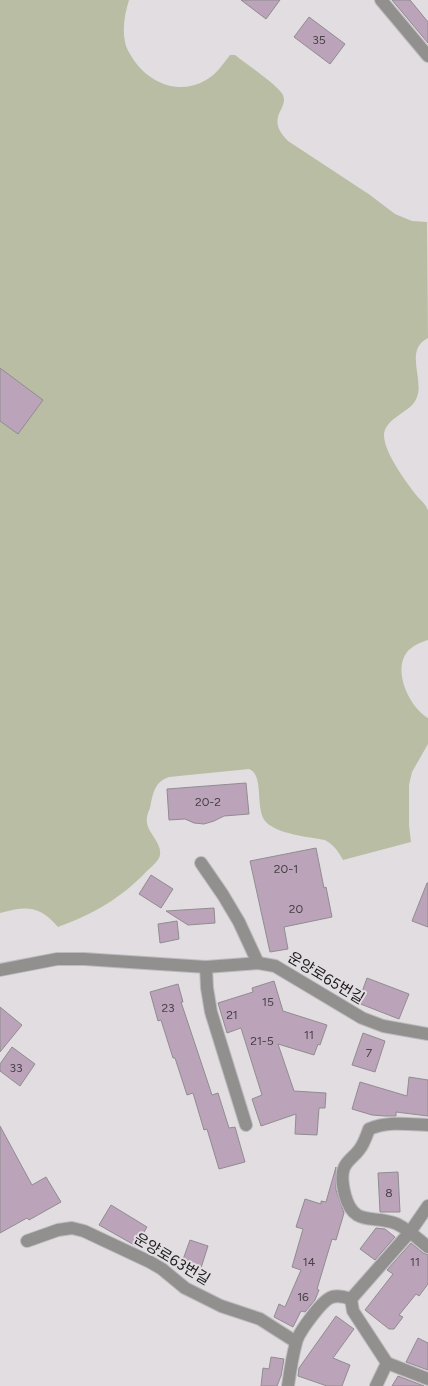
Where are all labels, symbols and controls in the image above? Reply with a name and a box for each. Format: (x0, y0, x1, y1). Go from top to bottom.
house number: 35 (312, 33, 326, 47)
house number: 20-2 (195, 795, 221, 809)
house number: 20-1 (274, 862, 298, 876)
house number: 20 (289, 902, 304, 916)
street label: 운양로65번길 (284, 948, 368, 1008)
house number: 15 (262, 995, 274, 1009)
house number: 23 (161, 1001, 175, 1015)
house number: 21 (226, 1008, 238, 1022)
house number: 11 (304, 1028, 314, 1042)
house number: 21-5 (250, 1034, 274, 1048)
house number: 7 (366, 1046, 373, 1060)
house number: 33 (9, 1061, 23, 1075)
house number: 8 (385, 1186, 393, 1200)
street label: 운양로63번길 (131, 1229, 213, 1289)
house number: 14 (303, 1255, 316, 1269)
house number: 11 (410, 1255, 420, 1269)
house number: 16 (297, 1290, 309, 1304)

